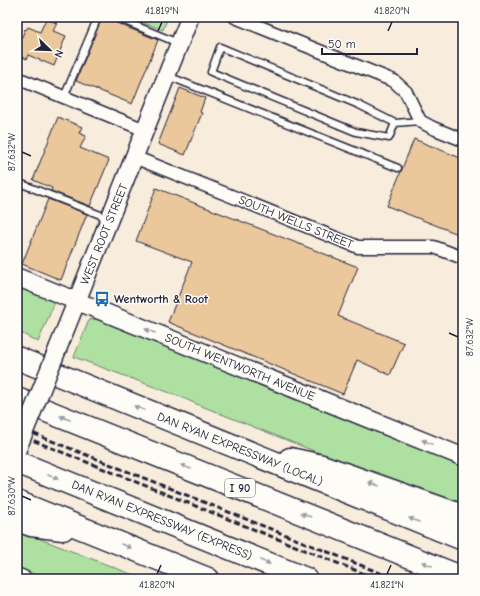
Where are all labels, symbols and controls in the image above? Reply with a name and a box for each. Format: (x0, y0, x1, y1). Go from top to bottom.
text: 41.819°N (145, 5, 179, 17)
text: 41.820°N (374, 5, 410, 17)
north arrow (30, 30, 70, 70)
scale bar (322, 30, 417, 56)
text: 50 m (328, 37, 356, 51)
text: N (51, 48, 66, 60)
text: 87.632°W (6, 133, 18, 171)
street label: WEST ROOT STREET (77, 181, 131, 287)
street label: SOUTH WELLS STREET (237, 193, 356, 252)
bus stop icon: Wentworth & Root (93, 290, 111, 308)
place label: Wentworth & Root (114, 292, 209, 306)
text: 87.632°W (464, 318, 476, 356)
one-way arrow (144, 327, 156, 333)
street label: SOUTH WENTWORTH AVENUE (163, 330, 317, 404)
one-way arrow (132, 405, 144, 411)
street label: DAN RYAN EXPRESSWAY (LOCAL) (155, 409, 325, 489)
one-way arrow (60, 415, 71, 421)
one-way arrow (421, 439, 432, 445)
one-way arrow (179, 463, 191, 469)
one-way arrow (48, 474, 60, 480)
text: 87.630°W (6, 476, 18, 516)
street label: DAN RYAN EXPRESSWAY (EXPRESS) (70, 477, 254, 563)
road number: I 90 (225, 479, 255, 497)
one-way arrow (367, 481, 379, 487)
one-way arrow (300, 512, 312, 518)
one-way arrow (407, 516, 419, 522)
one-way arrow (121, 543, 132, 549)
one-way arrow (259, 559, 270, 565)
one-way arrow (420, 560, 432, 566)
text: 41.820°N (139, 579, 175, 591)
text: 41.821°N (370, 579, 404, 591)

